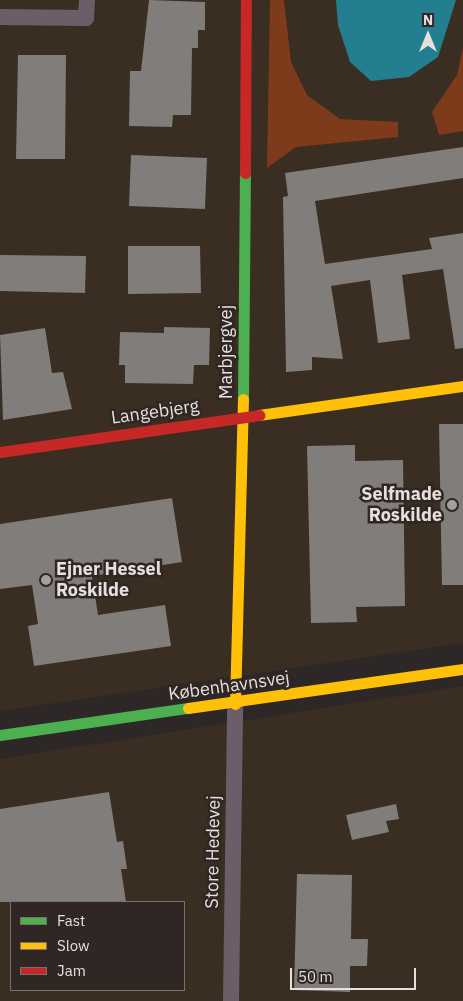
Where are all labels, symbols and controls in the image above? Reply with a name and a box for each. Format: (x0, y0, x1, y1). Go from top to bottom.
north arrow (403, 10, 453, 60)
text: N (423, 11, 433, 29)
street label: Marbjergvej (215, 305, 237, 399)
street label: Langebjerg (110, 395, 200, 429)
place label: Selfmade Roskilde (361, 484, 442, 526)
marker: Selfmade Roskilde (446, 499, 458, 511)
place label: Ejner Hessel Roskilde (56, 559, 161, 602)
marker: Ejner Hessel Roskilde (40, 574, 52, 586)
street label: Københavnsvej (167, 667, 291, 705)
street label: Store Hedevej (201, 795, 225, 909)
legend (10, 901, 185, 991)
text: Fast (57, 911, 85, 930)
text: Slow (57, 936, 90, 955)
scale bar (293, 958, 419, 990)
text: Jam (57, 961, 86, 980)
text: 50 m (298, 967, 333, 986)

